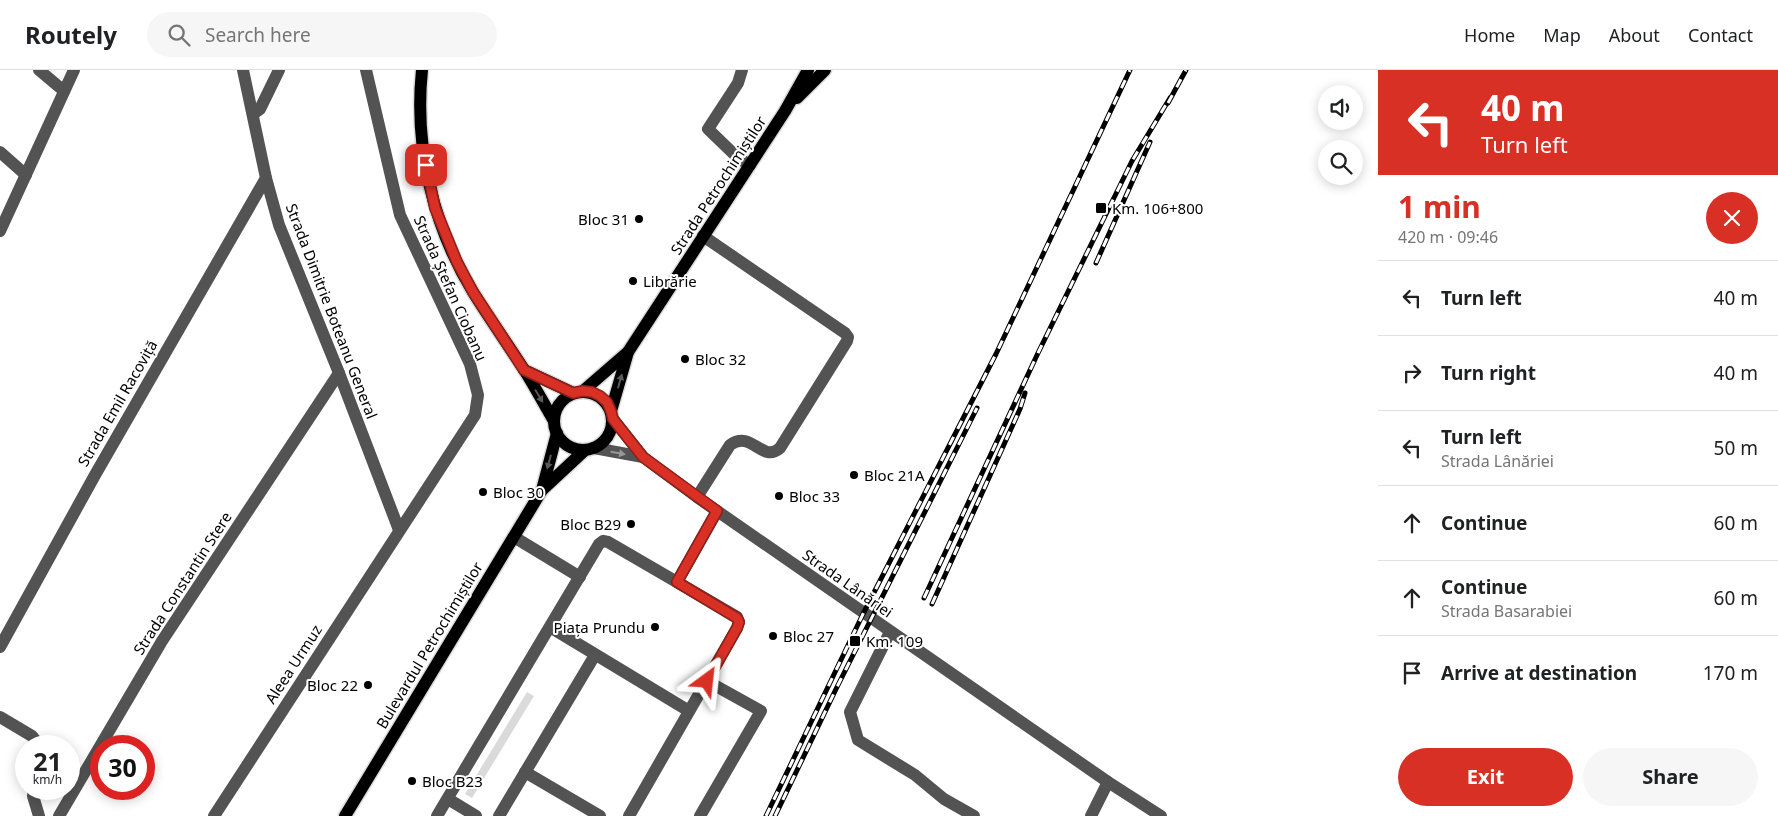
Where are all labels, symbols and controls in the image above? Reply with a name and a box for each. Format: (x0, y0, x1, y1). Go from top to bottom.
search box (147, 12, 497, 57)
text: Routely (25, 18, 117, 51)
icon: search (165, 21, 193, 49)
text: Search here (205, 22, 311, 48)
text: Home (1464, 23, 1515, 47)
text: Map (1543, 23, 1581, 47)
text: About (1609, 23, 1660, 47)
text: Contact (1688, 23, 1753, 47)
text: 40 m (1481, 84, 1564, 131)
map controls (1318, 85, 1363, 185)
button: sound (1318, 85, 1363, 130)
icon: left (1398, 90, 1463, 155)
street label: Strada Petrochimiștilor (666, 112, 770, 258)
text: Turn left (1481, 129, 1568, 159)
button: search (1318, 140, 1363, 185)
pin (405, 144, 447, 186)
icon: arrive (412, 151, 440, 179)
text: 1 min (1398, 186, 1481, 227)
button: close (1706, 192, 1758, 244)
place label: Km. 106+800 (1112, 198, 1203, 218)
street label: Strada Dimitrie Boteanu General (282, 201, 382, 421)
marker: Km. 106+800 (1094, 201, 1108, 215)
place label: Bloc 31 (578, 209, 629, 229)
street label: Strada Ștefan Ciobanu (410, 212, 492, 364)
marker: Bloc 31 (633, 213, 645, 225)
text: 420 m · 09:46 (1398, 226, 1498, 248)
place label: Librărie (643, 271, 697, 291)
marker: Librărie (627, 275, 639, 287)
icon: left (1398, 284, 1426, 312)
text: Turn left (1441, 285, 1522, 311)
text: 40 m (1714, 285, 1758, 311)
street label: Strada Emil Racoviță (73, 336, 161, 470)
place label: Bloc 32 (695, 349, 746, 369)
marker: Bloc 32 (679, 353, 691, 365)
icon: right (1398, 359, 1426, 387)
text: Turn right (1441, 360, 1536, 386)
text: 40 m (1714, 360, 1758, 386)
one-way arrow (616, 374, 624, 389)
one-way arrow (534, 389, 543, 402)
text: Turn left (1441, 424, 1522, 450)
icon: left (1398, 434, 1426, 462)
text: 50 m (1714, 435, 1758, 461)
one-way arrow (611, 449, 627, 457)
text: Strada Lânăriei (1441, 450, 1554, 472)
one-way arrow (545, 454, 553, 469)
place label: Bloc 21A (864, 465, 925, 485)
marker: Bloc 21A (848, 469, 860, 481)
place label: Bloc 30 (493, 482, 544, 502)
marker: Bloc 30 (477, 486, 489, 498)
place label: Bloc 33 (789, 486, 840, 506)
marker: Bloc 33 (773, 490, 785, 502)
street label: Strada Constantin Stere (128, 508, 236, 658)
icon: ahead (1398, 509, 1426, 537)
text: Continue (1441, 510, 1527, 536)
text: 60 m (1714, 510, 1758, 536)
place label: Bloc B29 (560, 514, 621, 534)
marker: Bloc B29 (625, 518, 637, 530)
street label: Strada Lânăriei (799, 544, 897, 622)
street label: Bulevardul Petrochimiștilor (371, 558, 487, 732)
text: Continue (1441, 574, 1527, 600)
icon: ahead (1398, 584, 1426, 612)
text: 60 m (1714, 585, 1758, 611)
text: Strada Basarabiei (1441, 600, 1572, 622)
place label: Piața Prundu (554, 617, 645, 637)
street label: Aleea Urmuz (260, 621, 326, 707)
marker: Piața Prundu (649, 621, 661, 633)
place label: Bloc 27 (783, 626, 834, 646)
marker: Bloc 27 (767, 630, 779, 642)
place label: Km. 109 (866, 631, 923, 651)
marker: Km. 109 (848, 634, 862, 648)
position arrow (680, 654, 732, 706)
icon: arrive (1398, 659, 1426, 687)
text: Arrive at destination (1441, 660, 1637, 686)
text: 170 m (1703, 660, 1758, 686)
place label: Bloc 22 (307, 675, 358, 695)
marker: Bloc 22 (362, 679, 374, 691)
speed limit sign: 30 (90, 735, 155, 800)
text: 21 (33, 744, 62, 778)
button: Exit (1398, 748, 1573, 806)
button: Share (1583, 748, 1758, 806)
text: km/h (33, 771, 62, 788)
place label: Bloc B23 (422, 771, 483, 791)
marker: Bloc B23 (406, 775, 418, 787)

